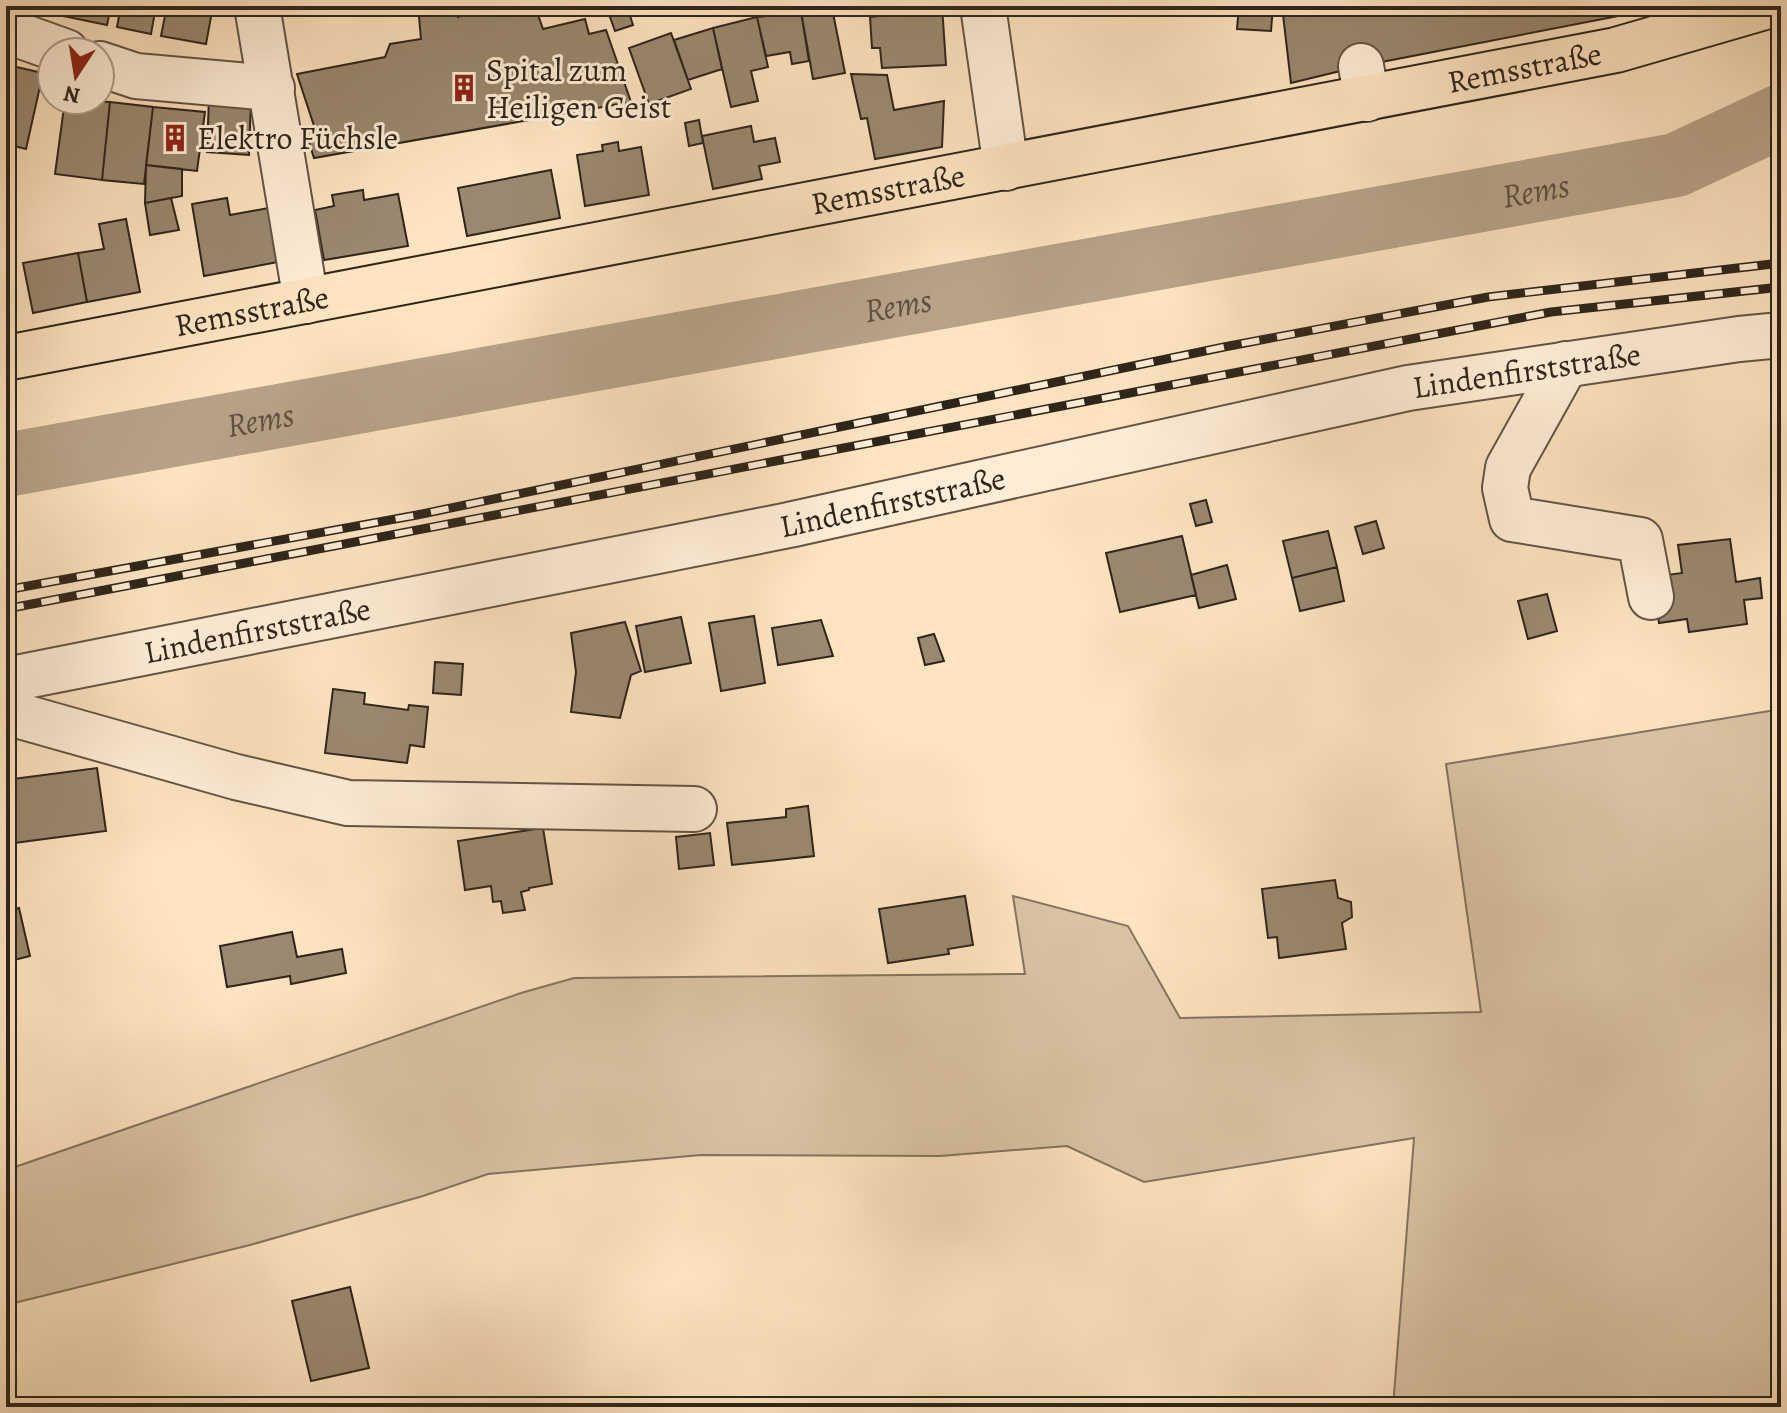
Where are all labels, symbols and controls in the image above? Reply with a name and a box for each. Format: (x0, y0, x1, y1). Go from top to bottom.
street label: Remsstraße (1444, 31, 1605, 104)
north arrow (36, 36, 116, 116)
place label: Spital zum Heiligen Geist (486, 48, 671, 129)
building icon: Spital zum Heiligen Geist (449, 73, 479, 103)
text: N (61, 78, 83, 111)
place label: Elektro Füchsle (197, 116, 398, 160)
building icon: Elektro Füchsle (160, 123, 190, 153)
street label: Remsstraße (807, 153, 969, 226)
water label: Rems (1498, 162, 1574, 220)
street label: Remsstraße (171, 275, 332, 347)
water label: Rems (860, 276, 936, 334)
street label: Lindenfirststraße (1410, 332, 1643, 409)
water label: Rems (223, 391, 298, 449)
street label: Lindenfirststraße (776, 456, 1009, 548)
street label: Lindenfirststraße (140, 586, 374, 674)

